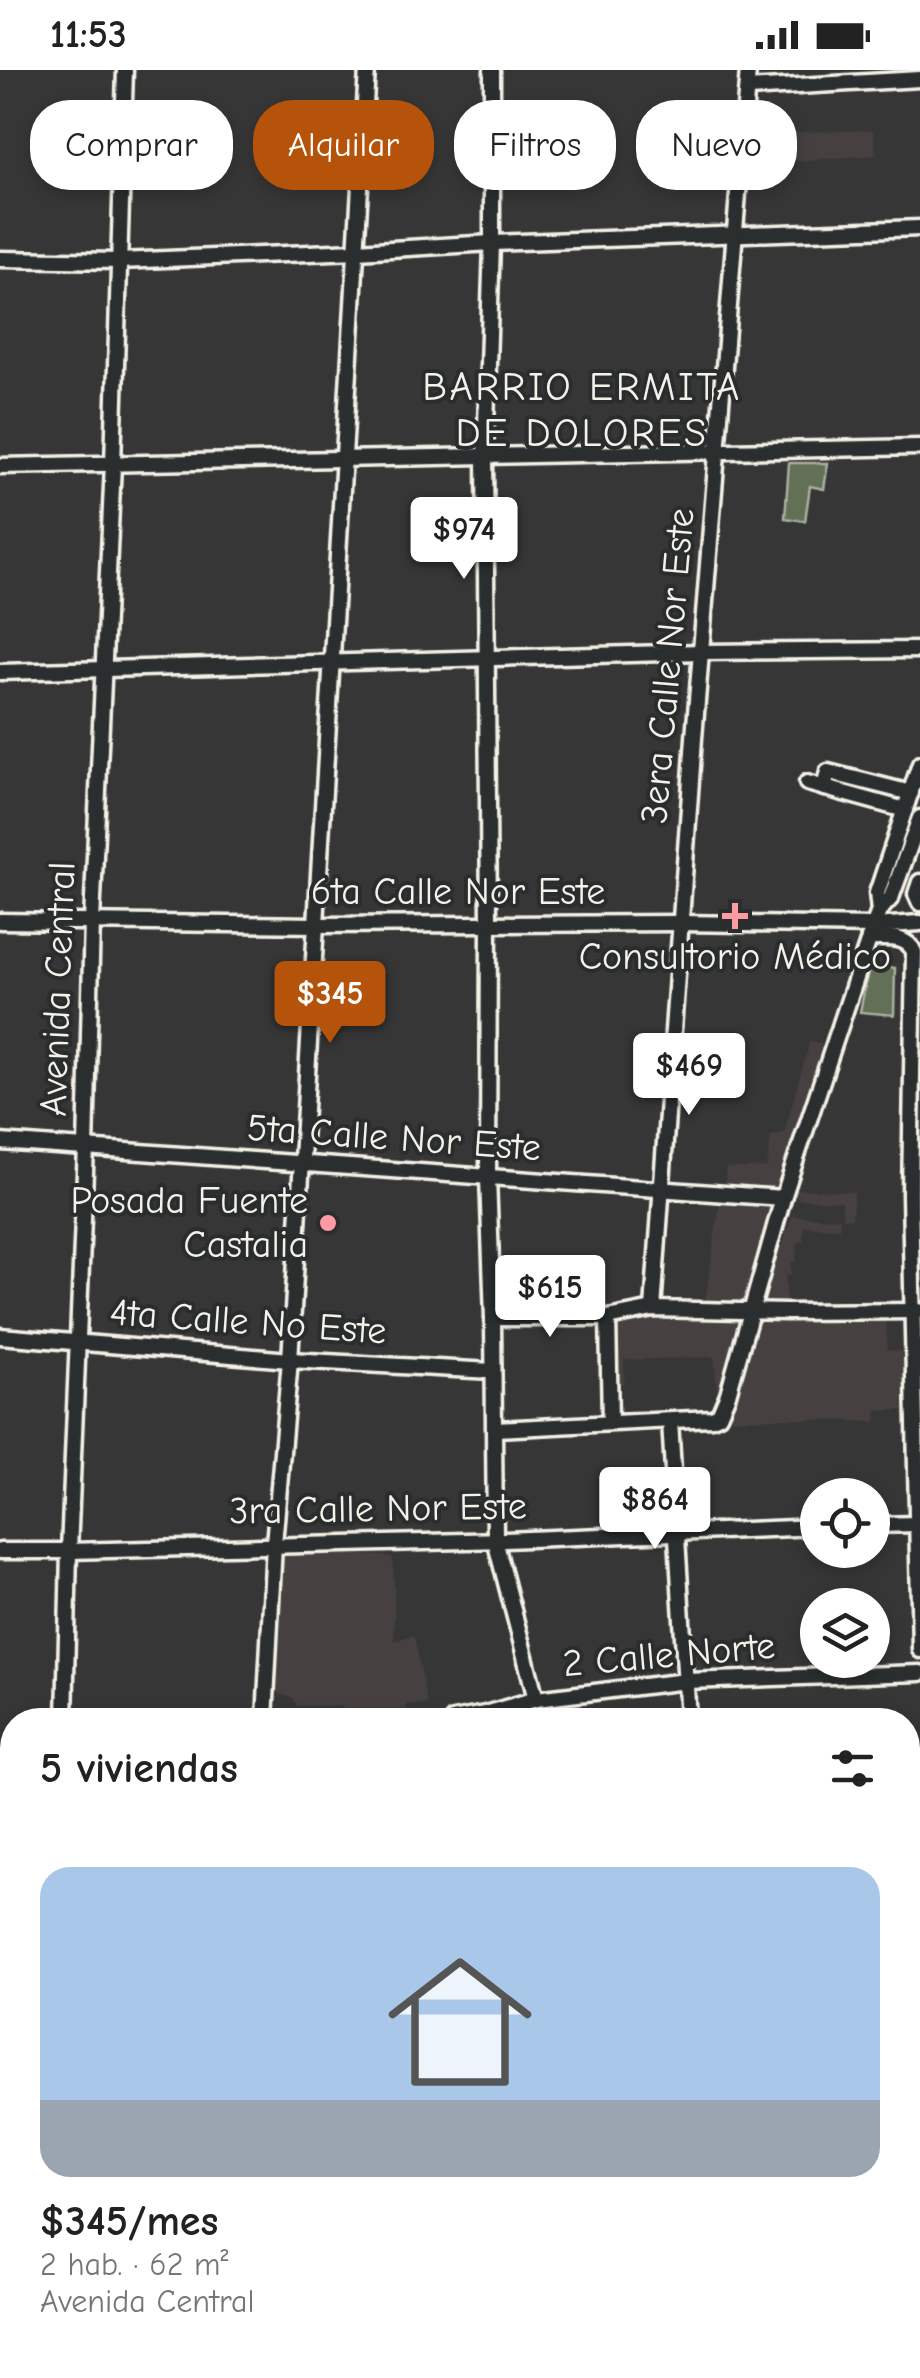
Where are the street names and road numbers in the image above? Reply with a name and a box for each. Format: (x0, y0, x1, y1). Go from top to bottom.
street label: 3era Calle Nor Este (632, 506, 704, 826)
street label: Avenida Central (32, 861, 84, 1117)
street label: 6ta Calle Nor Este (311, 870, 605, 914)
street label: 5ta Calle Nor Este (246, 1106, 542, 1170)
street label: 4ta Calle No Este (108, 1290, 388, 1354)
street label: 3ra Calle Nor Este (229, 1484, 527, 1534)
street label: 2 Calle Norte (561, 1624, 777, 1686)

